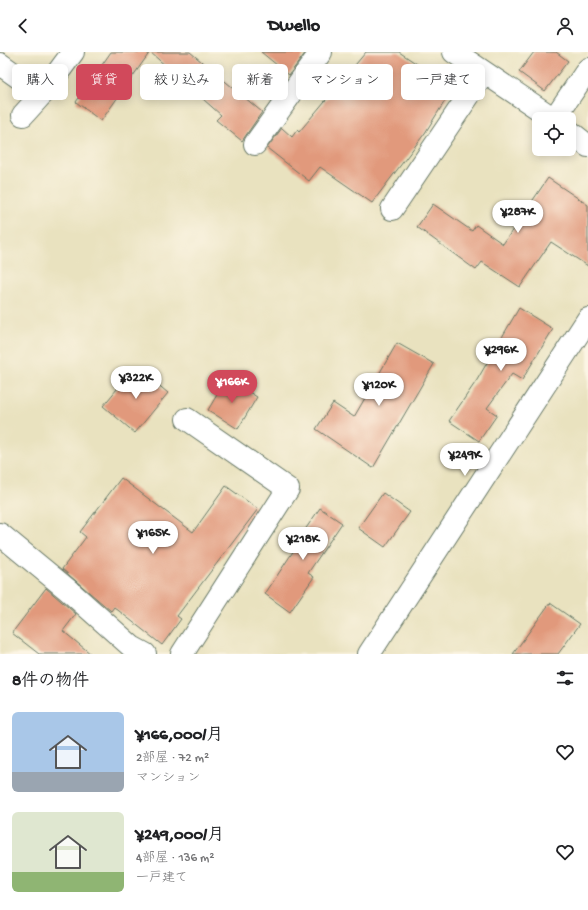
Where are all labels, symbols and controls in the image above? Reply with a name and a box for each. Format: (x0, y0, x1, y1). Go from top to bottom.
icon: back (12, 15, 34, 37)
icon: person (554, 15, 576, 37)
text: Dwello (268, 16, 320, 37)
chip: 購入 (12, 64, 68, 100)
chip: 賃貸 (76, 64, 132, 100)
chip: 絞り込み (140, 64, 224, 100)
chip: 新着 (232, 64, 288, 100)
chip: マンション (296, 64, 393, 100)
chip: 一戸建て (401, 64, 485, 100)
map controls (532, 112, 576, 156)
button: locate (532, 112, 576, 156)
pin: ¥287K (490, 200, 546, 234)
text: ¥287K (501, 205, 535, 220)
pin: ¥296K (473, 338, 529, 372)
text: ¥296K (485, 343, 517, 358)
pin: ¥322K (108, 366, 164, 400)
pin: ¥166K (204, 370, 260, 404)
text: ¥322K (120, 371, 152, 386)
pin: ¥120K (351, 373, 407, 407)
text: ¥166K (216, 375, 248, 390)
text: ¥120K (363, 378, 395, 393)
pin: ¥249K (437, 443, 493, 477)
text: ¥249K (449, 448, 481, 463)
pin: ¥165K (125, 521, 181, 555)
text: ¥165K (137, 526, 169, 541)
pin: ¥218K (275, 527, 331, 561)
text: ¥218K (287, 532, 319, 547)
icon: filters (554, 667, 576, 689)
text: 8件の物件 (12, 672, 89, 692)
text: ¥166,000/月 (136, 726, 223, 746)
icon: home (44, 728, 92, 776)
icon: heart (554, 741, 576, 763)
text: 2部屋 · 72 m² (136, 751, 209, 766)
text: マンション (136, 771, 200, 786)
text: ¥249,000/月 (136, 826, 224, 846)
icon: home (44, 828, 92, 876)
icon: heart (554, 841, 576, 863)
text: 4部屋 · 136 m² (136, 851, 214, 866)
text: 一戸建て (136, 871, 188, 886)

